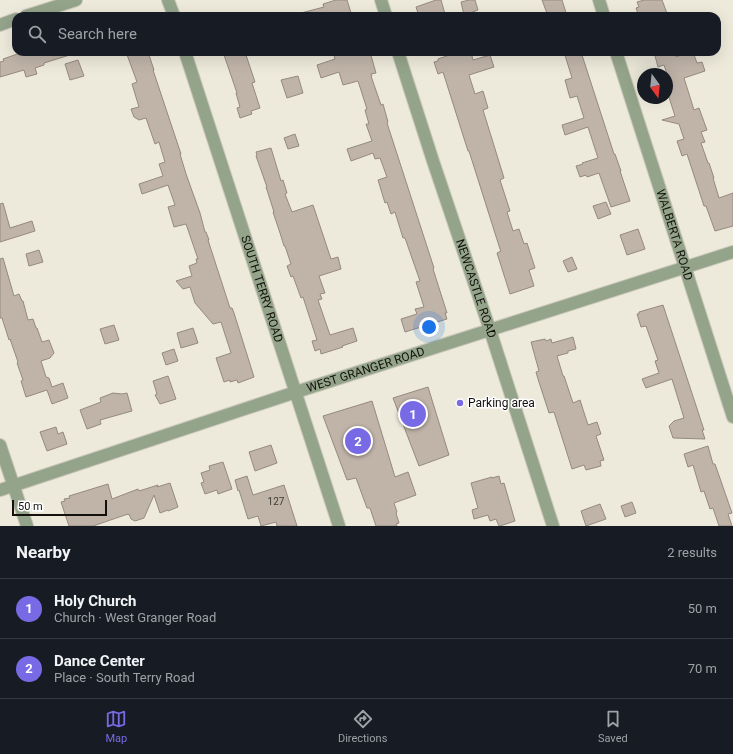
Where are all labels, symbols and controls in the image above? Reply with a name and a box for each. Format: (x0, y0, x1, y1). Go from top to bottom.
search box (12, 12, 721, 56)
icon: search (26, 23, 48, 45)
text: Search here (58, 25, 137, 43)
north arrow (637, 68, 673, 104)
street label: WALBERTA ROAD (653, 188, 696, 282)
street label: SOUTH TERRY ROAD (238, 234, 286, 344)
street label: NEWCASTLE ROAD (453, 237, 499, 340)
your location (419, 317, 439, 337)
street label: WEST GRANGER ROAD (305, 344, 427, 395)
place label: Parking area (468, 396, 535, 410)
marker: Parking area (455, 398, 465, 408)
pin: 1 (400, 399, 426, 429)
pin: 2 (345, 426, 371, 456)
house number: 127 (268, 496, 285, 507)
scale bar (12, 498, 107, 517)
text: 50 m (18, 500, 43, 513)
text: Nearby (16, 542, 71, 562)
text: 2 results (667, 545, 717, 560)
text: Holy Church (54, 592, 137, 610)
text: 1 (25, 601, 33, 616)
text: 50 m (688, 601, 717, 616)
text: Church · West Granger Road (54, 610, 216, 625)
text: Dance Center (54, 652, 145, 670)
text: 2 (25, 661, 33, 676)
text: 70 m (688, 661, 717, 676)
text: Place · South Terry Road (54, 670, 195, 685)
tab: Map (105, 708, 127, 745)
tab: Directions (338, 708, 387, 745)
tab: Saved (598, 708, 628, 745)

